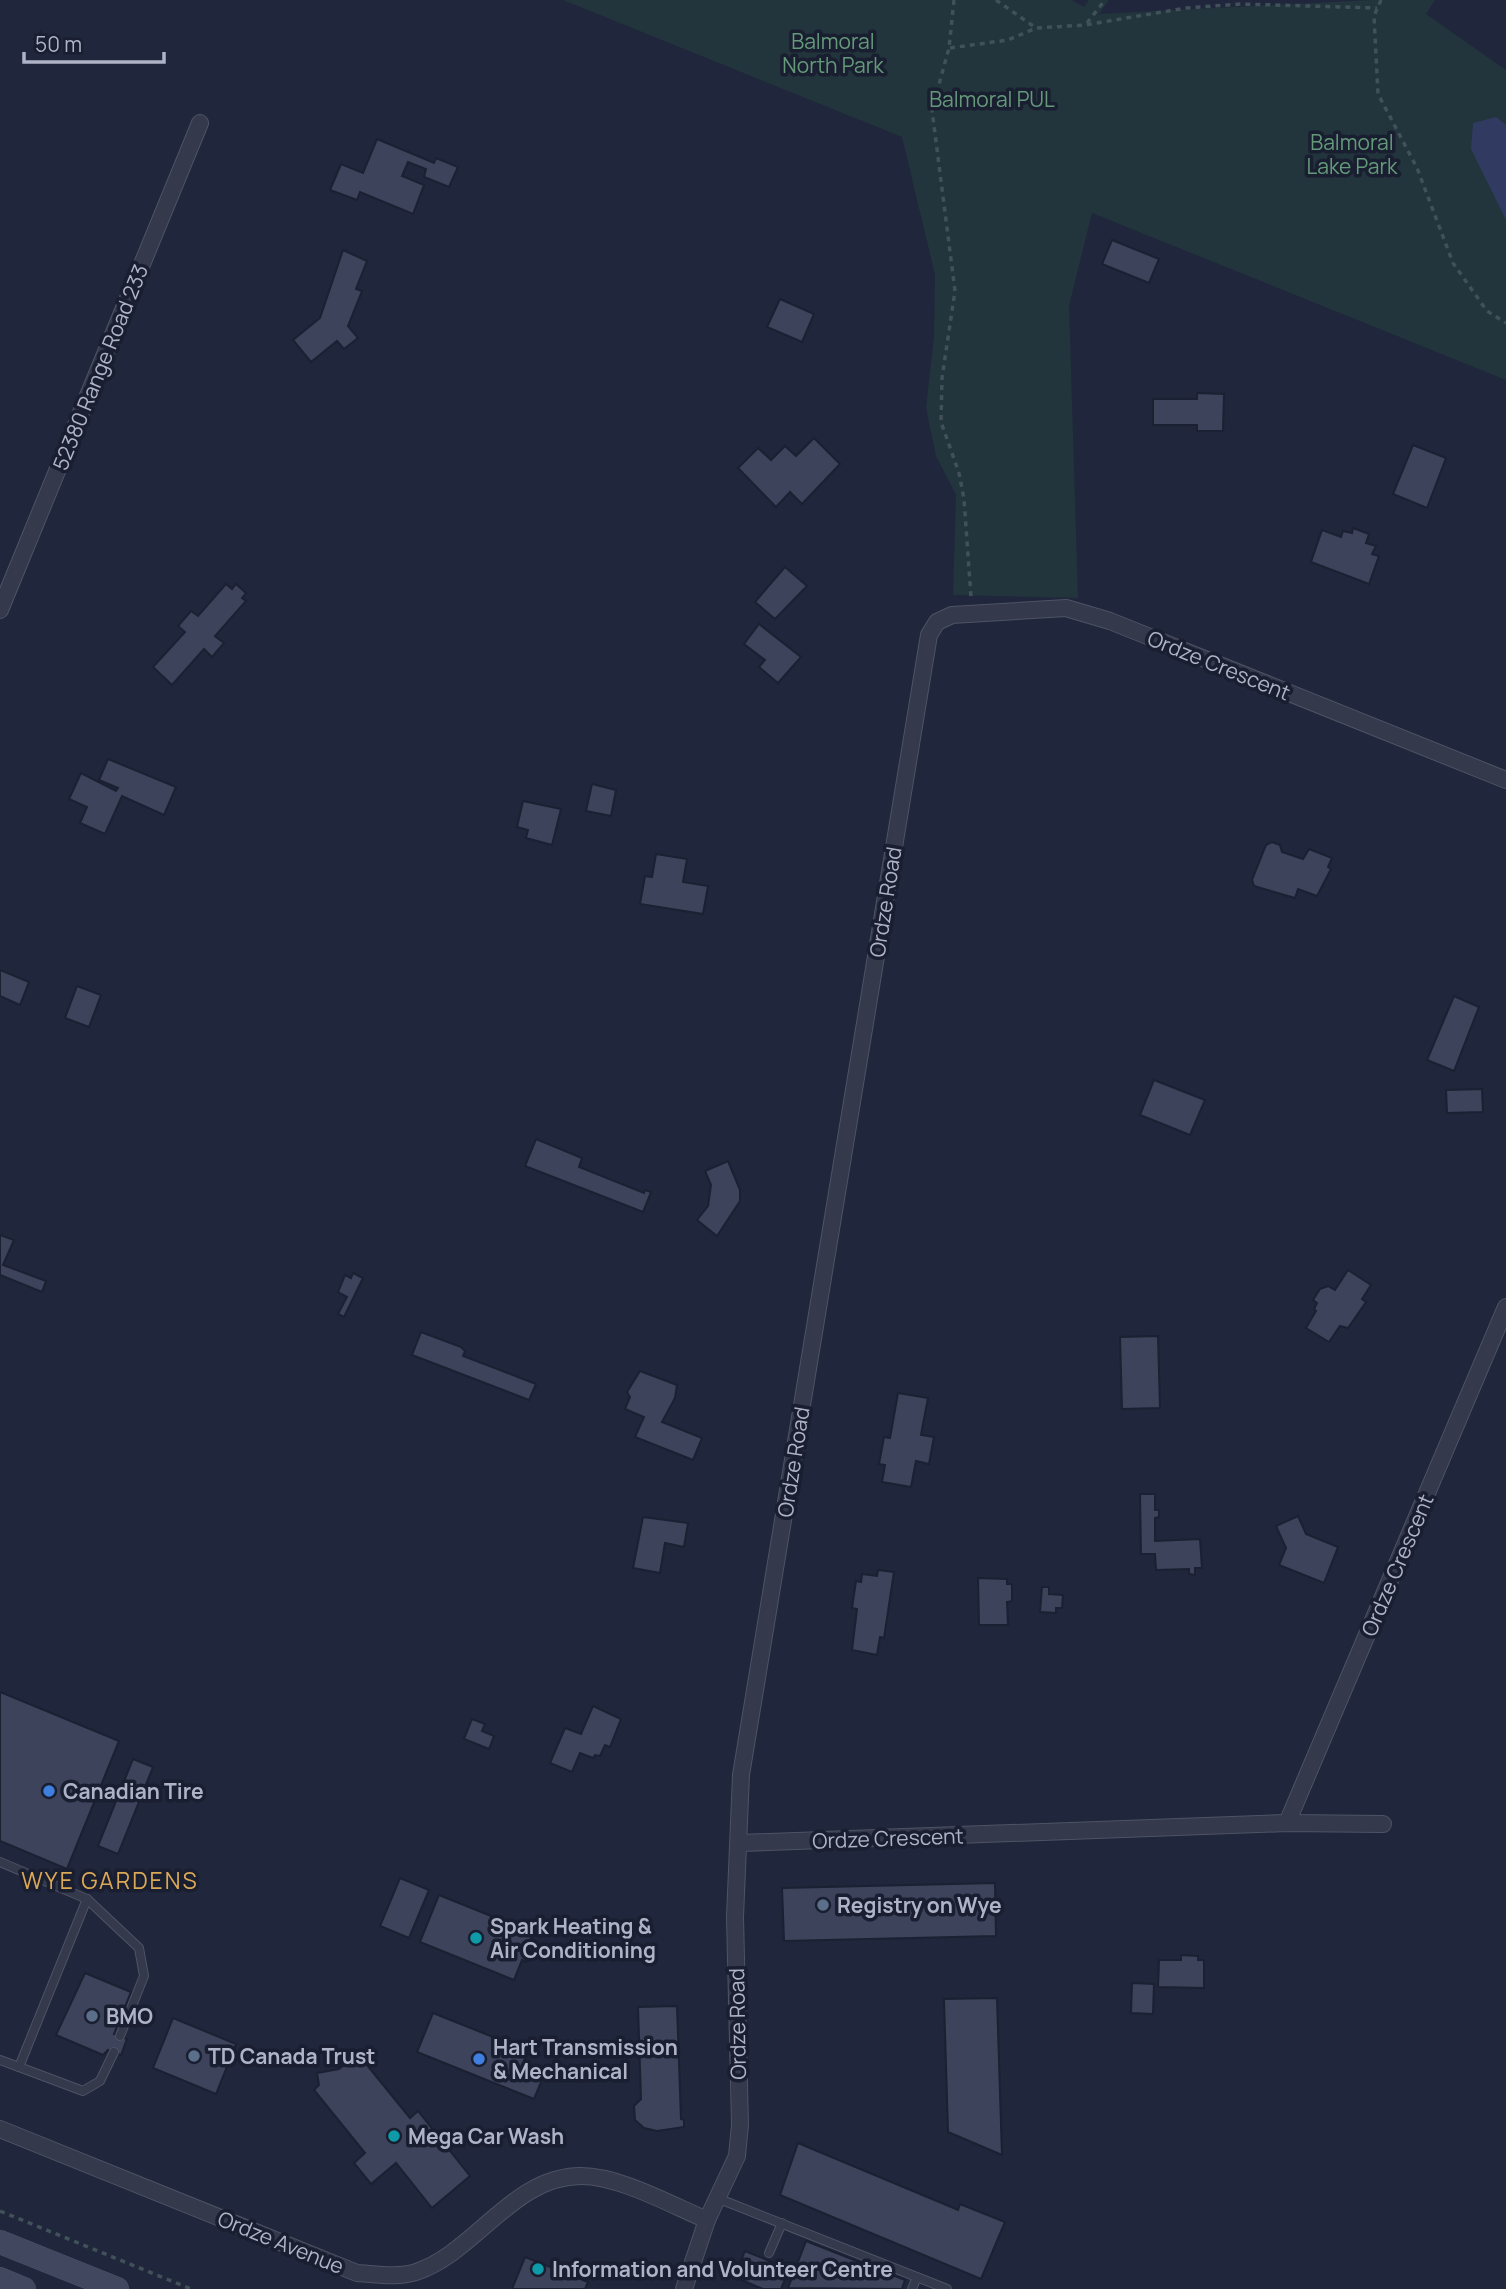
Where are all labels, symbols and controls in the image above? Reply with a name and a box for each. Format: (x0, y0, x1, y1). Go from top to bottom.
scale bar (24, 21, 164, 65)
park label: Balmoral North Park (782, 27, 884, 79)
text: 50 m (35, 30, 82, 58)
park label: Balmoral PUL (929, 85, 1055, 113)
park label: Balmoral Lake Park (1307, 128, 1398, 180)
street label: 52380 Range Road 233 (46, 260, 154, 474)
street label: Ordze Crescent (1143, 624, 1295, 706)
street label: Ordze Road (862, 845, 908, 959)
street label: Ordze Road (770, 1405, 816, 1519)
street label: Ordze Crescent (1354, 1490, 1440, 1640)
place label: Canadian Tire (63, 1777, 204, 1805)
marker: Canadian Tire (41, 1783, 57, 1799)
street label: Ordze Crescent (812, 1821, 964, 1855)
district label: WYE GARDENS (21, 1864, 199, 1896)
place label: Registry on Wye (837, 1891, 1002, 1919)
marker: Registry on Wye (815, 1897, 831, 1913)
place label: Spark Heating & Air Conditioning (490, 1912, 656, 1964)
marker: Spark Heating & Air Conditioning (468, 1930, 484, 1946)
street label: Ordze Road (722, 1968, 752, 2080)
place label: BMO (106, 2002, 153, 2030)
marker: BMO (84, 2008, 100, 2024)
place label: Hart Transmission & Mechanical (493, 2033, 678, 2085)
place label: TD Canada Trust (208, 2042, 375, 2070)
marker: TD Canada Trust (186, 2048, 202, 2064)
marker: Hart Transmission & Mechanical (471, 2051, 487, 2067)
place label: Mega Car Wash (408, 2122, 564, 2150)
marker: Mega Car Wash (386, 2128, 402, 2144)
street label: Ordze Avenue (214, 2204, 348, 2280)
place label: Information and Volunteer Centre (552, 2255, 893, 2283)
marker: Information and Volunteer Centre (530, 2261, 546, 2277)

